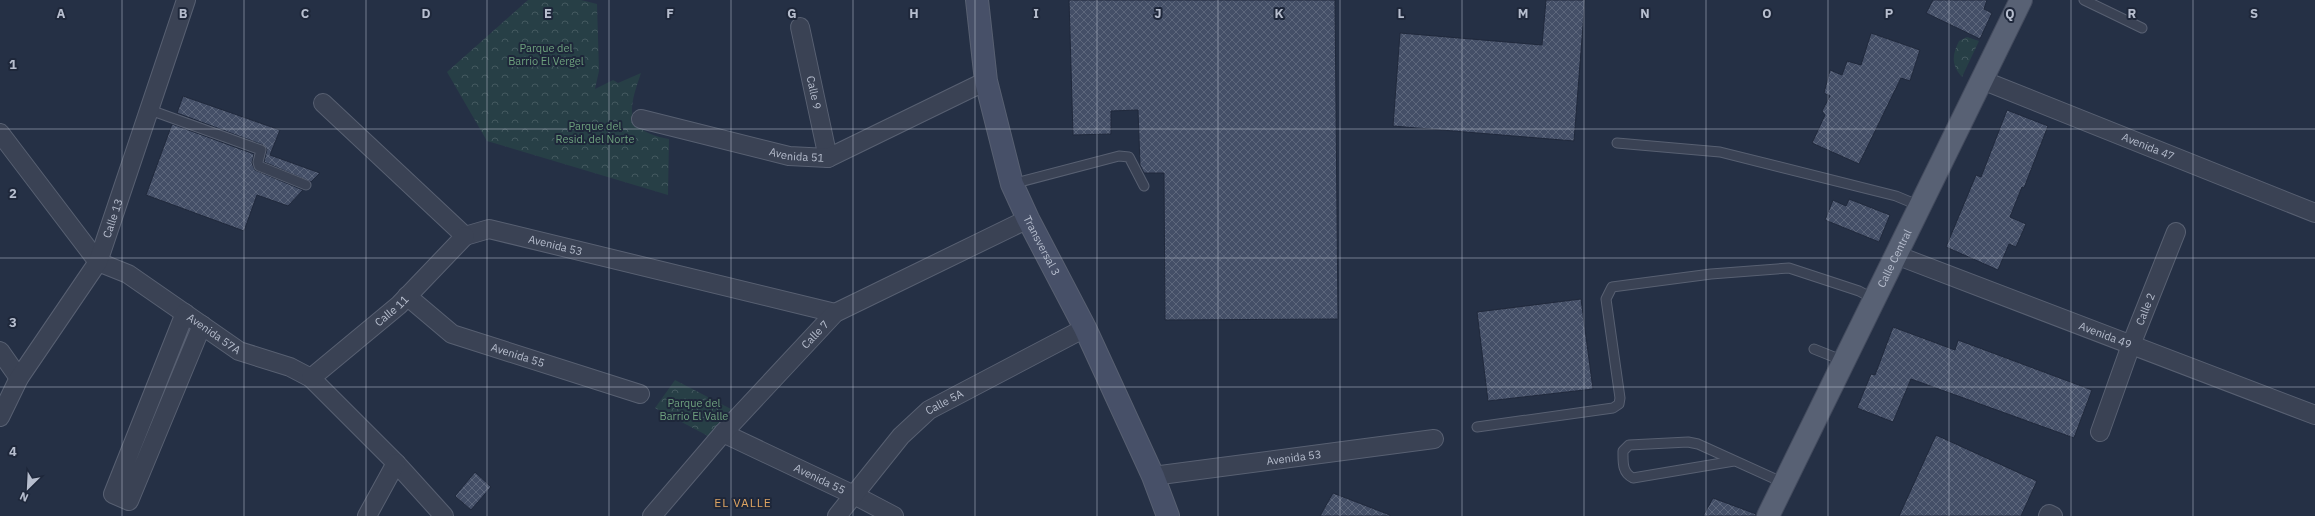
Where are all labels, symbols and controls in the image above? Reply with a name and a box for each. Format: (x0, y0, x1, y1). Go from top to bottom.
text: A (57, 5, 66, 22)
text: B (179, 5, 188, 22)
text: C (301, 5, 310, 22)
text: D (421, 5, 431, 22)
text: E (544, 5, 552, 22)
text: F (666, 5, 674, 22)
text: G (787, 5, 797, 22)
text: H (909, 5, 919, 22)
text: I (1033, 5, 1039, 22)
text: J (1154, 5, 1162, 22)
text: K (1274, 5, 1284, 22)
text: L (1398, 5, 1405, 22)
text: M (1518, 5, 1528, 22)
text: N (1640, 5, 1650, 22)
text: O (1762, 5, 1772, 22)
text: P (1885, 5, 1894, 22)
text: Q (2005, 5, 2015, 22)
text: R (2128, 5, 2137, 22)
text: S (2250, 5, 2258, 22)
park label: Parque del Barrio El Vergel (508, 41, 584, 68)
text: 1 (9, 56, 17, 73)
street label: Calle 9 (804, 74, 824, 111)
park label: Parque del Resid. del Norte (556, 119, 634, 146)
street label: Avenida 47 (2120, 130, 2177, 163)
street label: Avenida 51 (768, 144, 825, 165)
text: 2 (9, 185, 17, 202)
street label: Calle 13 (100, 197, 126, 240)
street label: Transversal 3 (1020, 213, 1063, 278)
street label: Calle Central (1874, 227, 1915, 290)
street label: Avenida 53 (527, 232, 584, 258)
street label: Calle 2 (2133, 291, 2158, 327)
street label: Calle 11 (372, 292, 412, 329)
street label: Avenida 57A (184, 310, 244, 357)
text: 3 (9, 314, 17, 331)
street label: Calle 7 (798, 317, 832, 352)
street label: Avenida 49 (2077, 319, 2134, 351)
street label: Avenida 55 (489, 340, 546, 370)
street label: Calle 5A (923, 386, 966, 418)
park label: Parque del Barrio El Valle (660, 396, 728, 423)
text: 4 (9, 443, 17, 460)
street label: Avenida 53 (1265, 447, 1322, 468)
street label: Avenida 55 (792, 461, 848, 497)
north arrow (8, 468, 48, 508)
text: N (17, 489, 30, 505)
district label: EL VALLE (714, 495, 772, 510)

